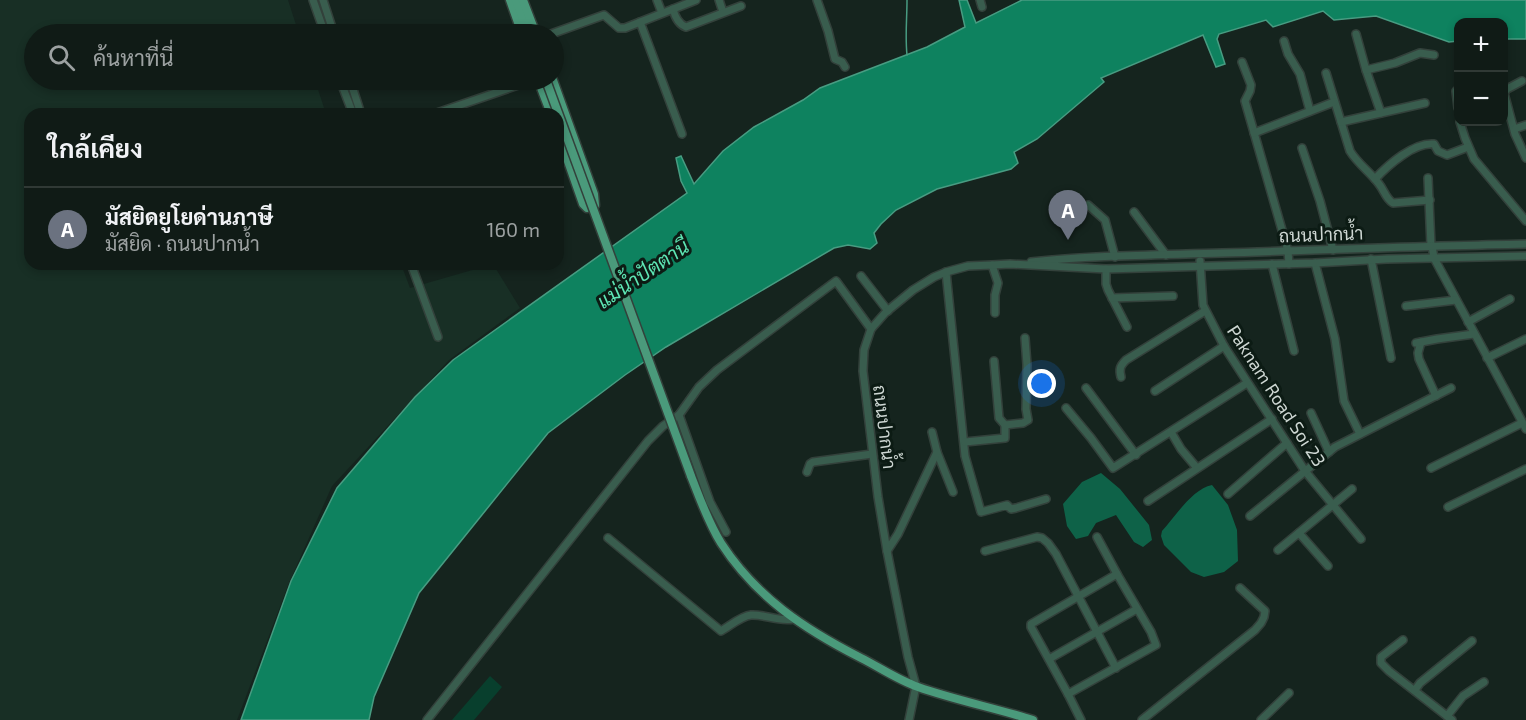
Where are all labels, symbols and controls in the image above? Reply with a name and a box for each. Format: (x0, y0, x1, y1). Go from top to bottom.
map controls (1454, 18, 1508, 126)
button: + (1454, 18, 1508, 72)
search box (24, 24, 564, 90)
icon: search (45, 41, 78, 74)
text: ค้นหาที่นี่ (93, 44, 173, 70)
button: − (1454, 72, 1508, 126)
text: ใกล้เคียง (48, 132, 143, 163)
pin: A (1048, 190, 1088, 240)
text: มัสยิดยูโยด่านภาษี (105, 203, 273, 229)
text: A (61, 217, 74, 241)
text: 160 m (487, 217, 540, 241)
street label: ถนนปากน้ำ (1278, 218, 1364, 246)
water label: แม่น้ำปัตตานี (589, 229, 694, 313)
text: มัสยิด · ถนนปากน้ำ (105, 231, 260, 255)
street label: Paknam Road Soi 23 (1223, 321, 1331, 470)
your location (1027, 369, 1056, 398)
street label: ถนนปากน้ำ (869, 383, 905, 470)

